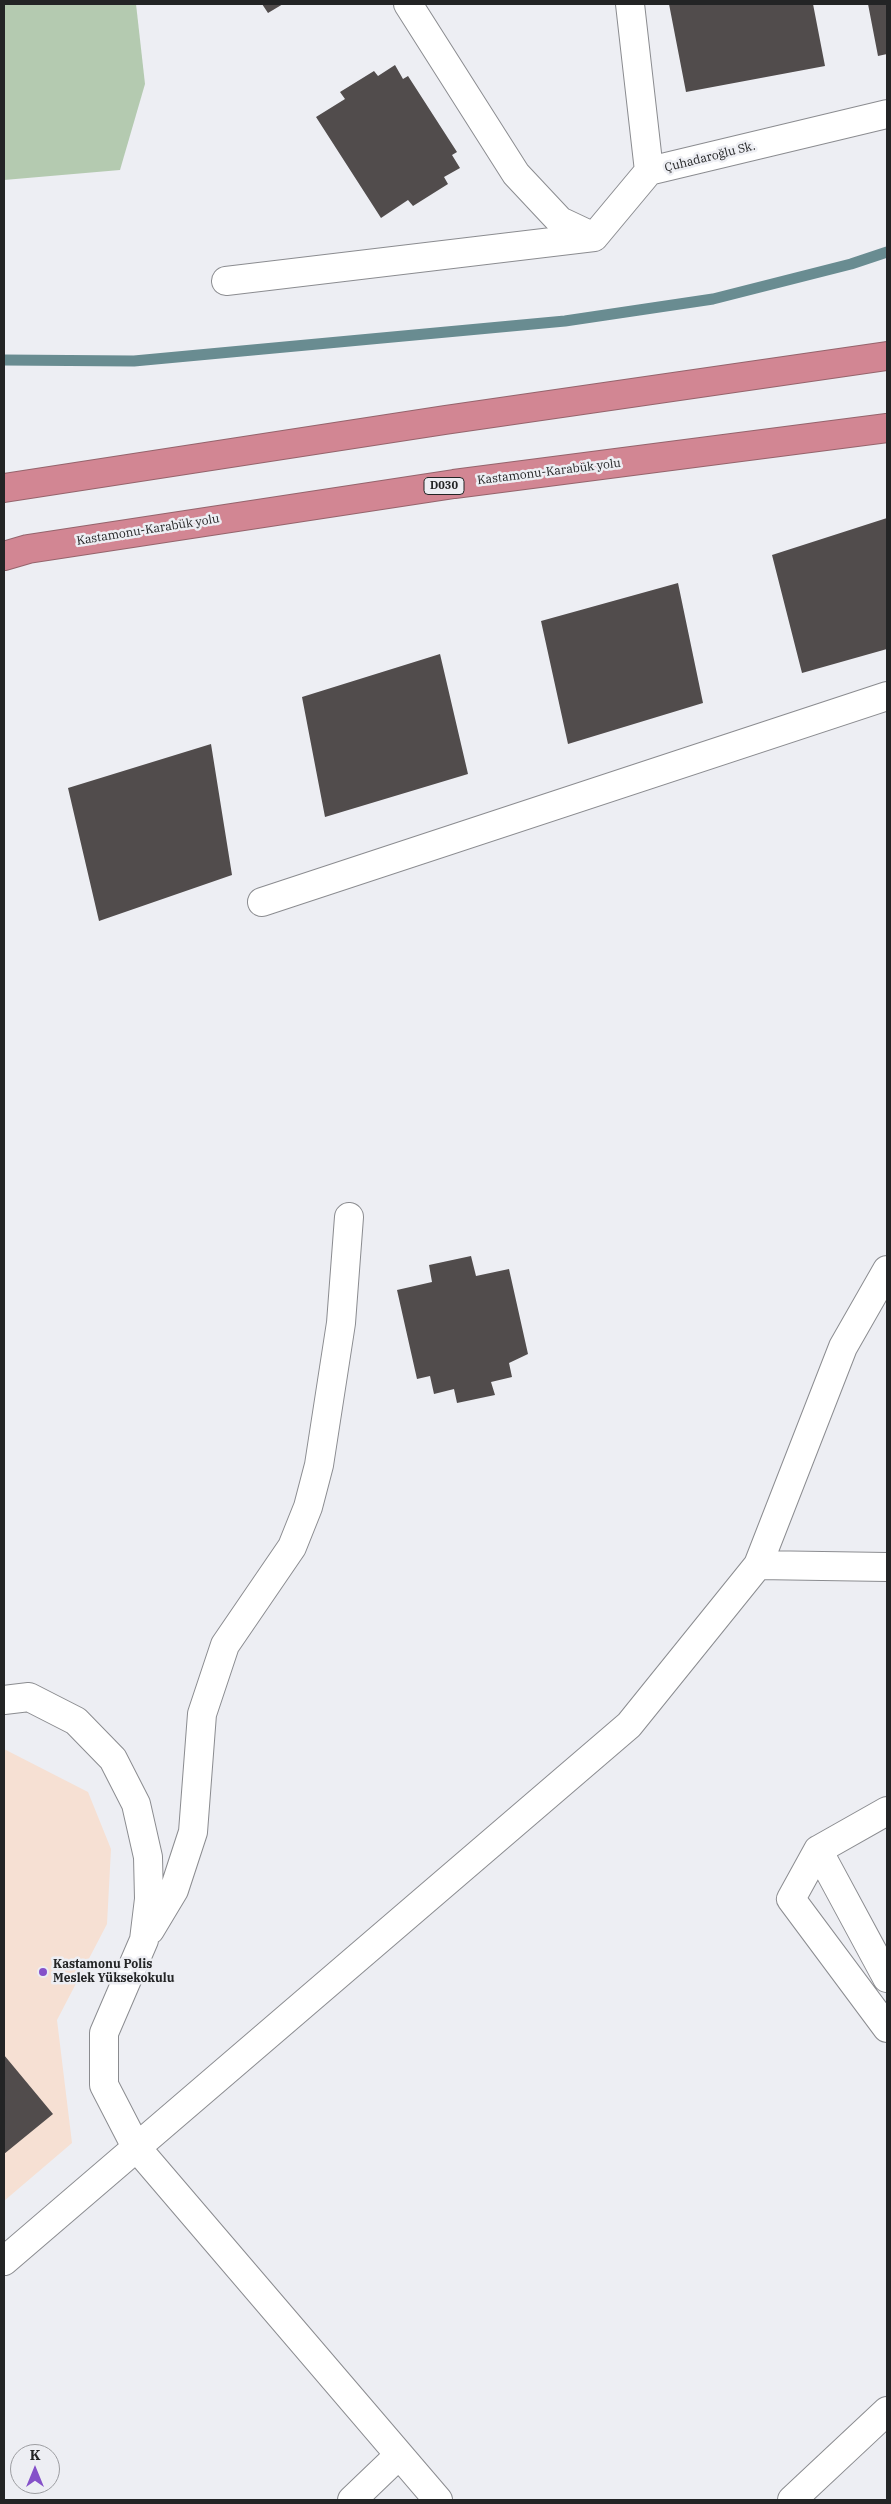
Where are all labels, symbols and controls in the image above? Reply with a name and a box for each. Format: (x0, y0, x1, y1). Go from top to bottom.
street label: Çuhadaroğlu Sk. (663, 139, 757, 175)
street label: Kastamonu-Karabük yolu (476, 456, 622, 488)
road number: D030 (424, 478, 464, 494)
street label: Kastamonu-Karabük yolu (76, 512, 220, 548)
place label: Kastamonu Polis Meslek Yüksekokulu (53, 1958, 174, 1986)
marker: Kastamonu Polis Meslek Yüksekokulu (37, 1966, 49, 1978)
north arrow (10, 2444, 60, 2494)
text: K (30, 2446, 40, 2464)

